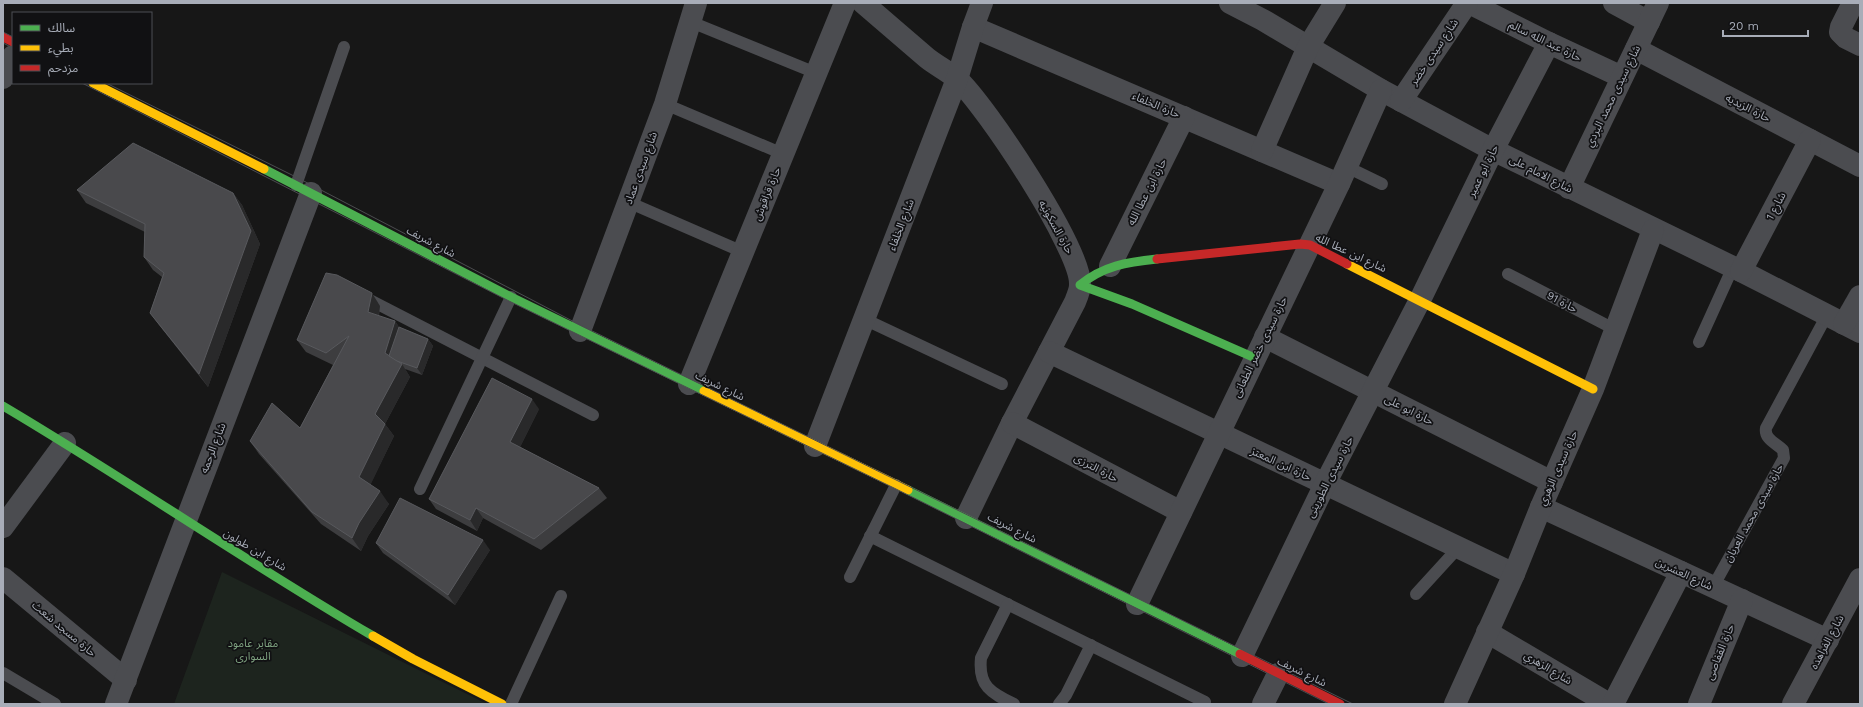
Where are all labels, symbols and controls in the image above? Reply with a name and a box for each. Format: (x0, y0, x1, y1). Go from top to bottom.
legend (12, 12, 152, 84)
scale bar (1723, 12, 1808, 38)
street label: شارع سيدى خضر (1406, 16, 1462, 89)
street label: حارة عبد الله سالم (1506, 18, 1584, 66)
text: 20 m (1729, 19, 1759, 33)
text: سالك (48, 21, 75, 35)
text: بطيء (48, 41, 74, 58)
street label: شارع سيدى محمد البردي (1583, 43, 1646, 150)
text: مزدحم (48, 61, 78, 77)
street label: حارة الخلفاء (1130, 89, 1182, 121)
street label: حارة الزيديه (1723, 91, 1773, 125)
street label: شارع سيدى عماد (622, 130, 661, 206)
street label: حارة ابو عمير (1464, 142, 1501, 200)
street label: شارع الامام على (1507, 152, 1575, 197)
street label: حارة ابن عطا الله (1125, 156, 1170, 228)
street label: حارة قراقوش (750, 165, 784, 223)
street label: شارع 1 (1763, 190, 1790, 223)
street label: شارع الخلفاء (885, 197, 918, 253)
street label: حارة السكونيه (1036, 198, 1076, 257)
street label: شارع شريف (404, 224, 458, 261)
street label: شارع ابن عطا الله (1313, 231, 1389, 276)
street label: حارة 91 (1545, 289, 1580, 316)
street label: حارة سيدى خضر الطعانى (1230, 294, 1290, 400)
street label: شارع شريف (693, 368, 747, 405)
street label: حارة ابو على (1382, 392, 1436, 428)
street label: شارع الرحمه (197, 421, 230, 475)
street label: حارة سيدى الزهري (1536, 428, 1583, 509)
street label: حارة سيدى الطورينى (1304, 434, 1356, 520)
street label: حارة ابن المعتز (1248, 444, 1314, 484)
street label: حارة الترزى (1072, 451, 1121, 485)
street label: حارة سيدى محمد العريان (1722, 461, 1787, 564)
street label: شارع شريف (985, 510, 1039, 547)
street label: شارع ابن طولون (221, 526, 289, 575)
street label: شارع العشرين (1653, 555, 1715, 594)
street label: حارة مسجد شعث (29, 598, 99, 660)
street label: شارع الفراهده (1807, 612, 1848, 672)
street label: حارة القفاصى (1703, 622, 1737, 682)
park label: مقابر عامود السوارى (228, 637, 278, 663)
street label: شارع الزهري (1520, 649, 1575, 690)
street label: شارع شريف (1275, 654, 1329, 691)

